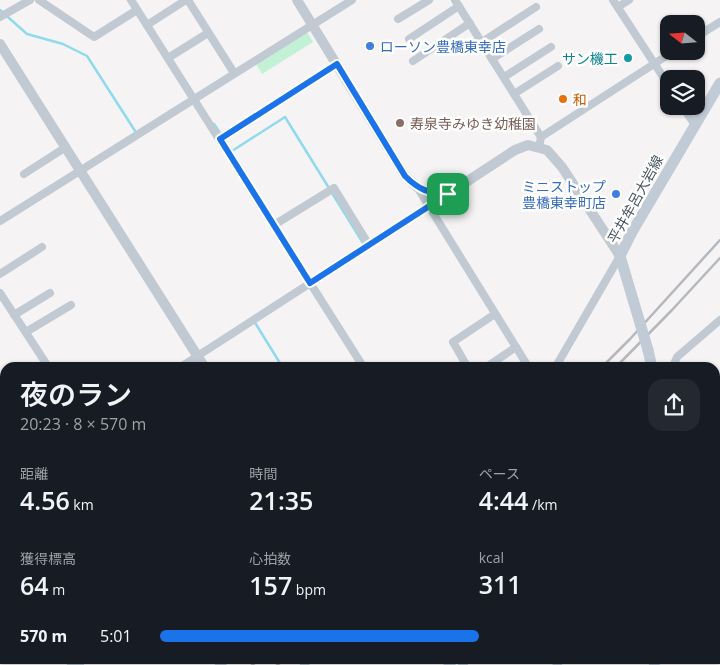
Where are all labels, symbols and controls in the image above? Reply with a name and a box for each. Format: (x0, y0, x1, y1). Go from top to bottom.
north arrow (660, 15, 705, 60)
map controls (660, 15, 705, 115)
place label: ローソン豊橋東幸店 (380, 37, 506, 56)
marker: ローソン豊橋東幸店 (364, 40, 376, 52)
place label: サン機工 (562, 49, 618, 68)
marker: サン機工 (622, 52, 634, 64)
button: layers (660, 70, 705, 115)
place label: 和 (573, 90, 587, 109)
marker: 和 (557, 93, 569, 105)
place label: 寿泉寺みゆき幼稚園 (410, 114, 536, 133)
marker: 寿泉寺みゆき幼稚園 (394, 117, 406, 129)
street label: 平井牟呂大岩線 (603, 152, 667, 246)
pin (427, 173, 469, 215)
place label: ミニストップ 豊橋東幸町店 (522, 177, 606, 212)
icon: arrive (434, 180, 462, 208)
marker: ミニストップ 豊橋東幸町店 (610, 188, 622, 200)
text: 夜のラン (20, 375, 132, 413)
button: share (648, 379, 700, 431)
text: 20:23 · 8 × 570 m (20, 413, 146, 435)
text: 距離 (20, 464, 48, 483)
text: 時間 (249, 464, 277, 483)
text: ペース (479, 464, 520, 483)
text: 4.56 (20, 483, 70, 517)
text: 21:35 (249, 483, 313, 517)
text: 4:44 (479, 483, 528, 517)
text: km (70, 495, 94, 514)
text: /km (528, 495, 557, 514)
text: kcal (479, 548, 504, 567)
text: 獲得標高 (20, 549, 76, 568)
text: 心拍数 (249, 549, 291, 568)
text: 311 (479, 567, 522, 601)
text: 64 (20, 568, 49, 602)
text: 157 (249, 568, 292, 602)
text: m (49, 580, 65, 599)
text: bpm (292, 580, 326, 599)
text: 570 m (20, 625, 67, 647)
text: 5:01 (100, 625, 132, 647)

